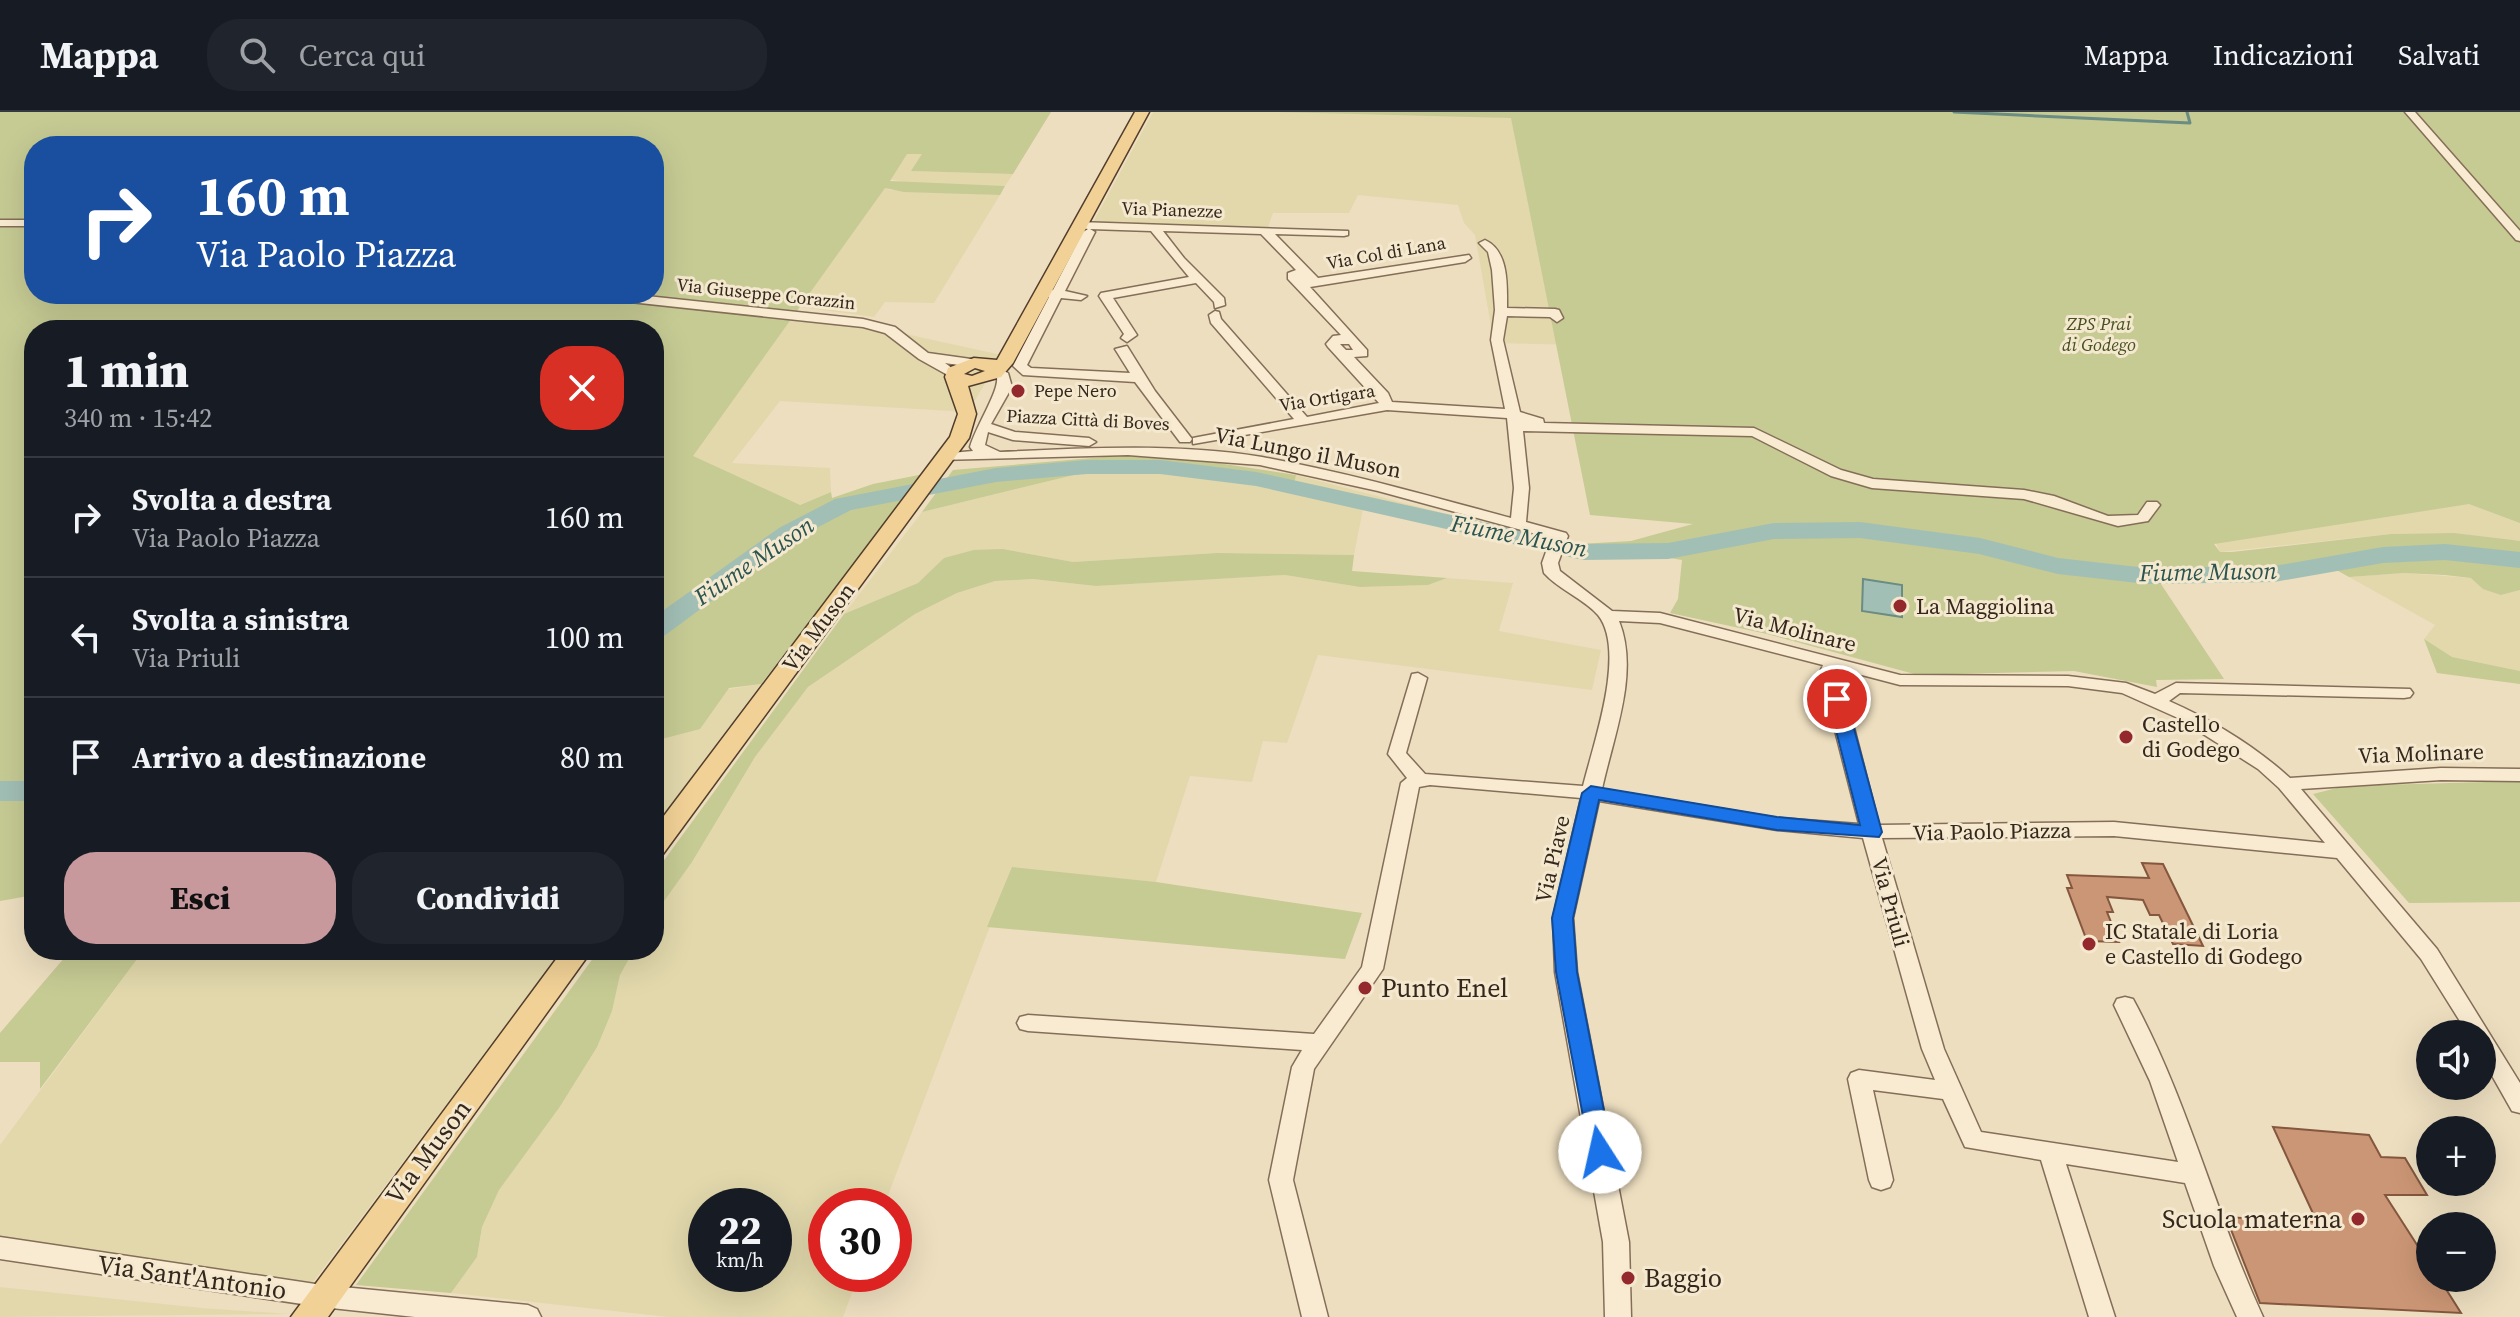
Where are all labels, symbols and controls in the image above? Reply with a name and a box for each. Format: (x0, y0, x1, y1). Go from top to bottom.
search box (207, 19, 767, 91)
text: Mappa (40, 29, 159, 81)
icon: search (235, 33, 279, 77)
text: Cerca qui (299, 35, 425, 76)
text: Mappa (2084, 36, 2169, 74)
text: Indicazioni (2213, 36, 2354, 74)
text: Salvati (2398, 36, 2480, 74)
text: 160 m (196, 157, 350, 234)
icon: right (64, 168, 168, 272)
street label: Via Pianezze (1121, 195, 1223, 224)
text: Via Paolo Piazza (196, 230, 456, 279)
street label: Via Col di Lana (1324, 230, 1448, 275)
street label: Via Giuseppe Corazzin (675, 272, 857, 315)
park label: ZPS Prai di Godego (2062, 311, 2136, 357)
text: 1 min (64, 337, 189, 403)
button: close (540, 346, 624, 430)
street label: Via Ortigara (1277, 377, 1378, 417)
place label: Pepe Nero (1034, 378, 1117, 403)
marker: Pepe Nero (1009, 382, 1027, 400)
text: 340 m · 15:42 (64, 400, 212, 436)
street label: Piazza Città di Boves (1006, 403, 1171, 436)
street label: Via Lungo il Muson (1212, 419, 1404, 485)
text: Svolta a destra (132, 479, 332, 520)
icon: right (64, 495, 108, 539)
text: 160 m (545, 497, 624, 538)
water label: Fiume Muson (1447, 506, 1590, 565)
water label: Fiume Muson (686, 508, 821, 613)
text: Via Paolo Piazza (132, 520, 320, 556)
water label: Fiume Muson (2138, 554, 2278, 589)
street label: Via Muson (775, 576, 861, 678)
place label: La Maggiolina (1916, 591, 2055, 621)
marker: La Maggiolina (1891, 597, 1909, 615)
text: Svolta a sinistra (132, 599, 349, 640)
street label: Via Molinare (1730, 599, 1860, 659)
icon: left (64, 615, 108, 659)
text: 100 m (545, 617, 624, 658)
text: Via Priuli (132, 640, 240, 676)
pin (1803, 665, 1871, 733)
icon: arrive (1815, 677, 1859, 721)
place label: Castello di Godego (2142, 709, 2240, 764)
marker: Castello di Godego (2117, 728, 2135, 746)
icon: arrive (64, 735, 108, 779)
street label: Via Molinare (2357, 736, 2485, 770)
text: Arrivo a destinazione (132, 737, 426, 778)
text: 80 m (560, 737, 624, 778)
street label: Via Piave (1527, 812, 1577, 906)
street label: Via Paolo Piazza (1912, 815, 2073, 847)
button: Esci (64, 852, 336, 944)
button: Condividi (352, 852, 624, 944)
street label: Via Priuli (1865, 854, 1917, 950)
place label: IC Statale di Loria e Castello di Godego (2105, 916, 2303, 971)
marker: IC Statale di Loria e Castello di Godego (2080, 935, 2098, 953)
place label: Punto Enel (1381, 970, 1508, 1006)
marker: Punto Enel (1356, 979, 1374, 997)
map controls (2416, 1020, 2496, 1292)
button: sound (2416, 1020, 2496, 1100)
street label: Via Muson (377, 1092, 479, 1212)
position arrow (1558, 1110, 1642, 1194)
button: + (2416, 1116, 2496, 1196)
speed limit sign: 30 (808, 1188, 912, 1292)
place label: Scuola materna (2162, 1201, 2343, 1237)
text: 22 (718, 1203, 762, 1257)
marker: Scuola materna (2349, 1210, 2367, 1228)
button: − (2416, 1212, 2496, 1292)
street label: Via Sant'Antonio (95, 1246, 289, 1308)
text: km/h (716, 1246, 764, 1274)
place label: Baggio (1644, 1260, 1722, 1296)
marker: Baggio (1619, 1269, 1637, 1287)

